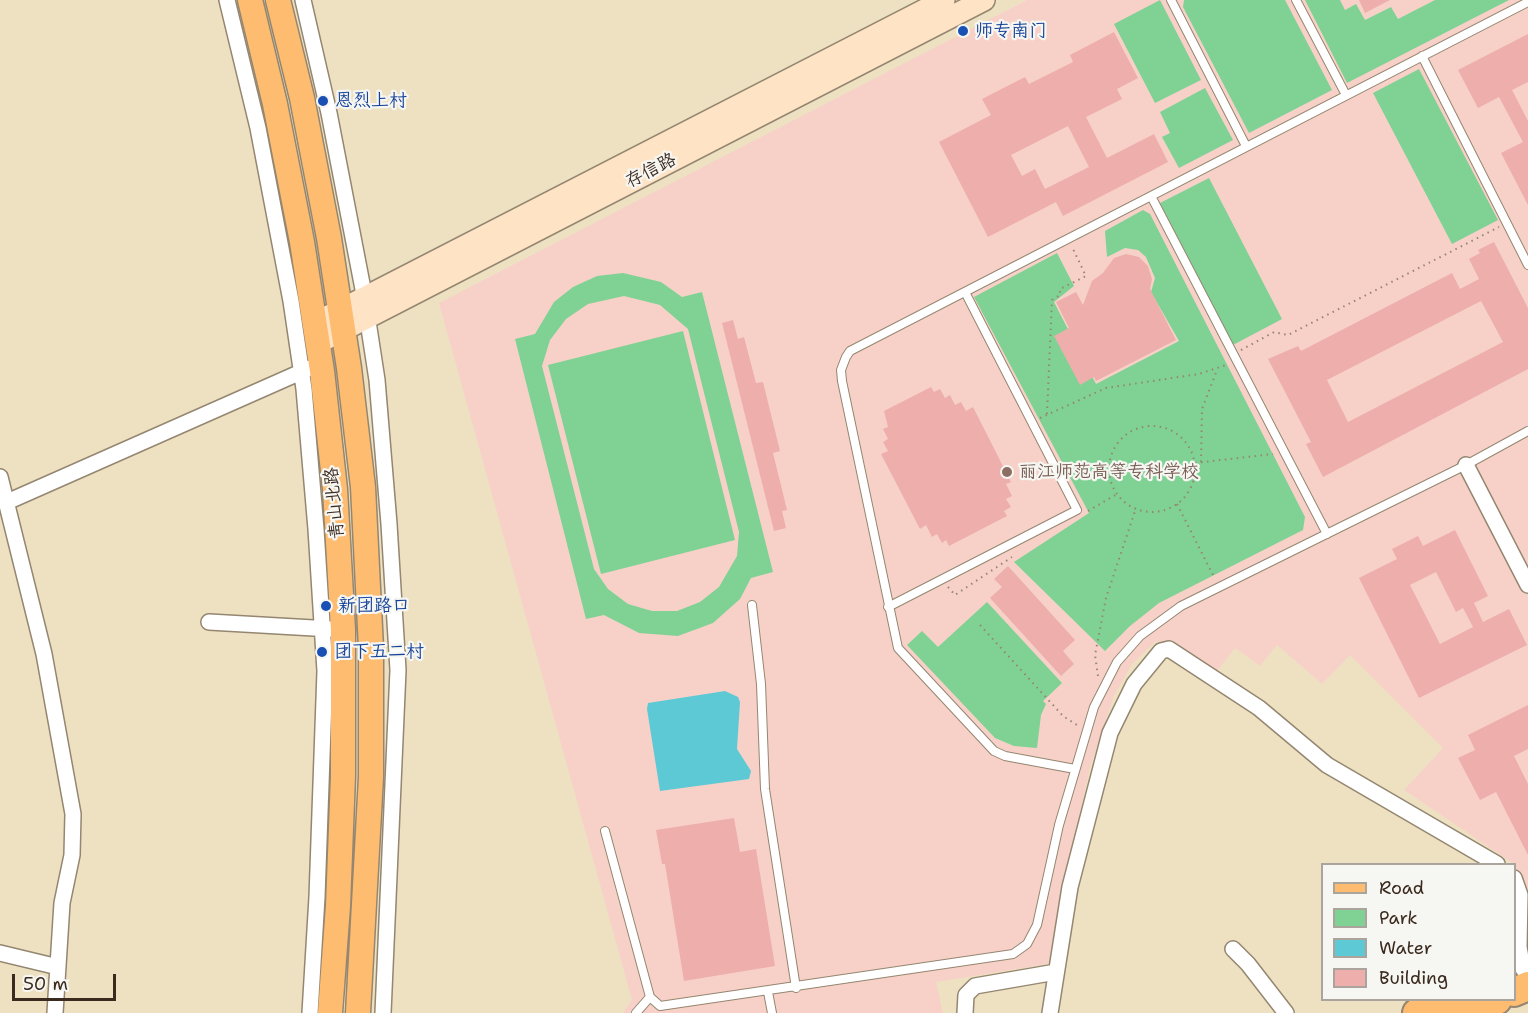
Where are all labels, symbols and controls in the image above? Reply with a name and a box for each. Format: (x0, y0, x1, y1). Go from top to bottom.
place label: 师专南门 (975, 20, 1047, 42)
marker: 师专南门 (956, 24, 970, 38)
place label: 恩烈上村 (335, 90, 407, 112)
marker: 恩烈上村 (316, 94, 330, 108)
street label: 存信路 (622, 149, 680, 193)
place label: 丽江师范高等专科学校 (1019, 461, 1199, 483)
marker: 丽江师范高等专科学校 (1000, 465, 1014, 479)
street label: 青山北路 (321, 466, 349, 540)
place label: 新团路口 (338, 595, 410, 617)
marker: 新团路口 (319, 599, 333, 613)
place label: 团下五二村 (334, 641, 424, 663)
marker: 团下五二村 (315, 645, 329, 659)
legend (1321, 863, 1516, 1001)
text: Road (1379, 876, 1424, 900)
text: Park (1379, 906, 1418, 930)
text: Water (1379, 936, 1432, 960)
scale bar (15, 962, 118, 1000)
text: Building (1379, 966, 1448, 990)
text: 50 m (23, 972, 68, 996)

